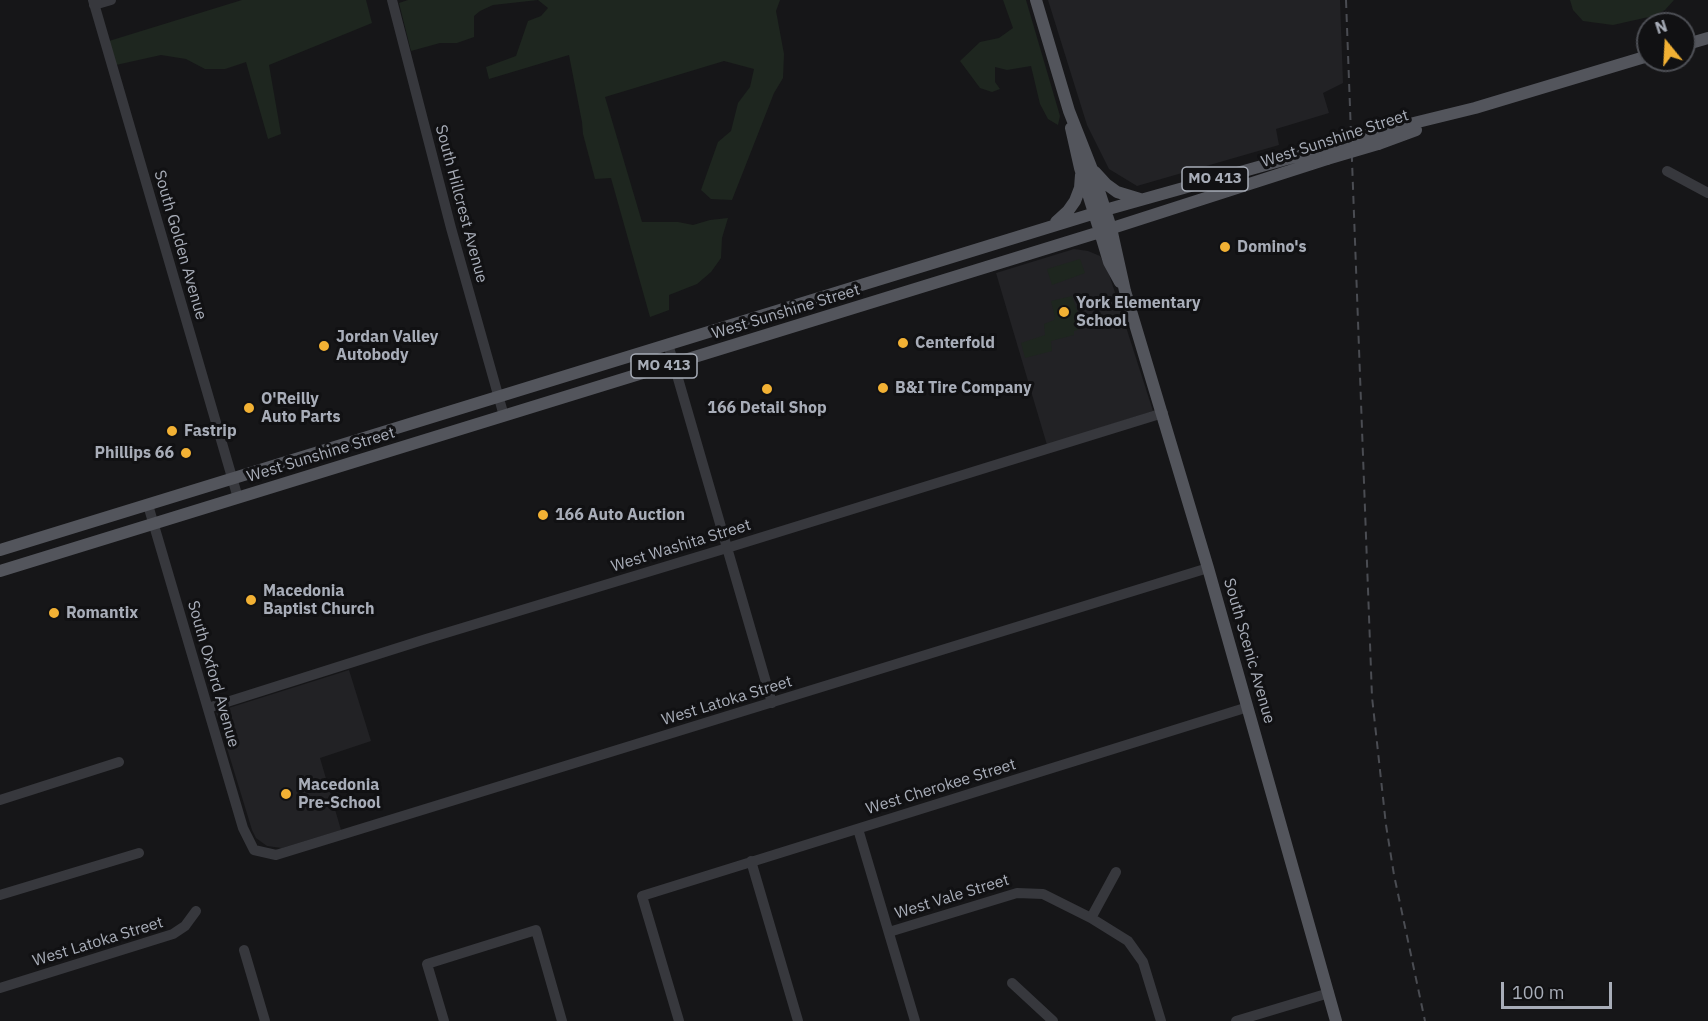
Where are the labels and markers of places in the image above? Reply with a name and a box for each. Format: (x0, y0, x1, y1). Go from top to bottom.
place label: Domino's (1237, 237, 1307, 257)
marker: Domino's (1218, 240, 1232, 254)
place label: York Elementary School (1076, 293, 1201, 331)
marker: York Elementary School (1057, 305, 1071, 319)
place label: Jordan Valley Autobody (336, 327, 438, 365)
place label: Centerfold (915, 333, 995, 353)
marker: Centerfold (896, 336, 910, 350)
marker: Jordan Valley Autobody (317, 339, 331, 353)
place label: B&I Tire Company (895, 378, 1031, 398)
marker: B&I Tire Company (876, 381, 890, 395)
marker: 166 Detail Shop (760, 382, 774, 396)
place label: O'Reilly Auto Parts (261, 389, 340, 427)
place label: 166 Detail Shop (707, 398, 827, 418)
marker: O'Reilly Auto Parts (242, 401, 256, 415)
place label: Fastrip (184, 421, 237, 441)
marker: Fastrip (165, 424, 179, 438)
place label: Phillips 66 (94, 443, 174, 463)
marker: Phillips 66 (179, 446, 193, 460)
place label: 166 Auto Auction (555, 505, 685, 525)
marker: 166 Auto Auction (536, 508, 550, 522)
place label: Macedonia Baptist Church (263, 581, 375, 619)
marker: Macedonia Baptist Church (244, 593, 258, 607)
place label: Romantix (66, 603, 138, 623)
marker: Romantix (47, 606, 61, 620)
place label: Macedonia Pre-School (298, 775, 381, 813)
marker: Macedonia Pre-School (279, 787, 293, 801)

